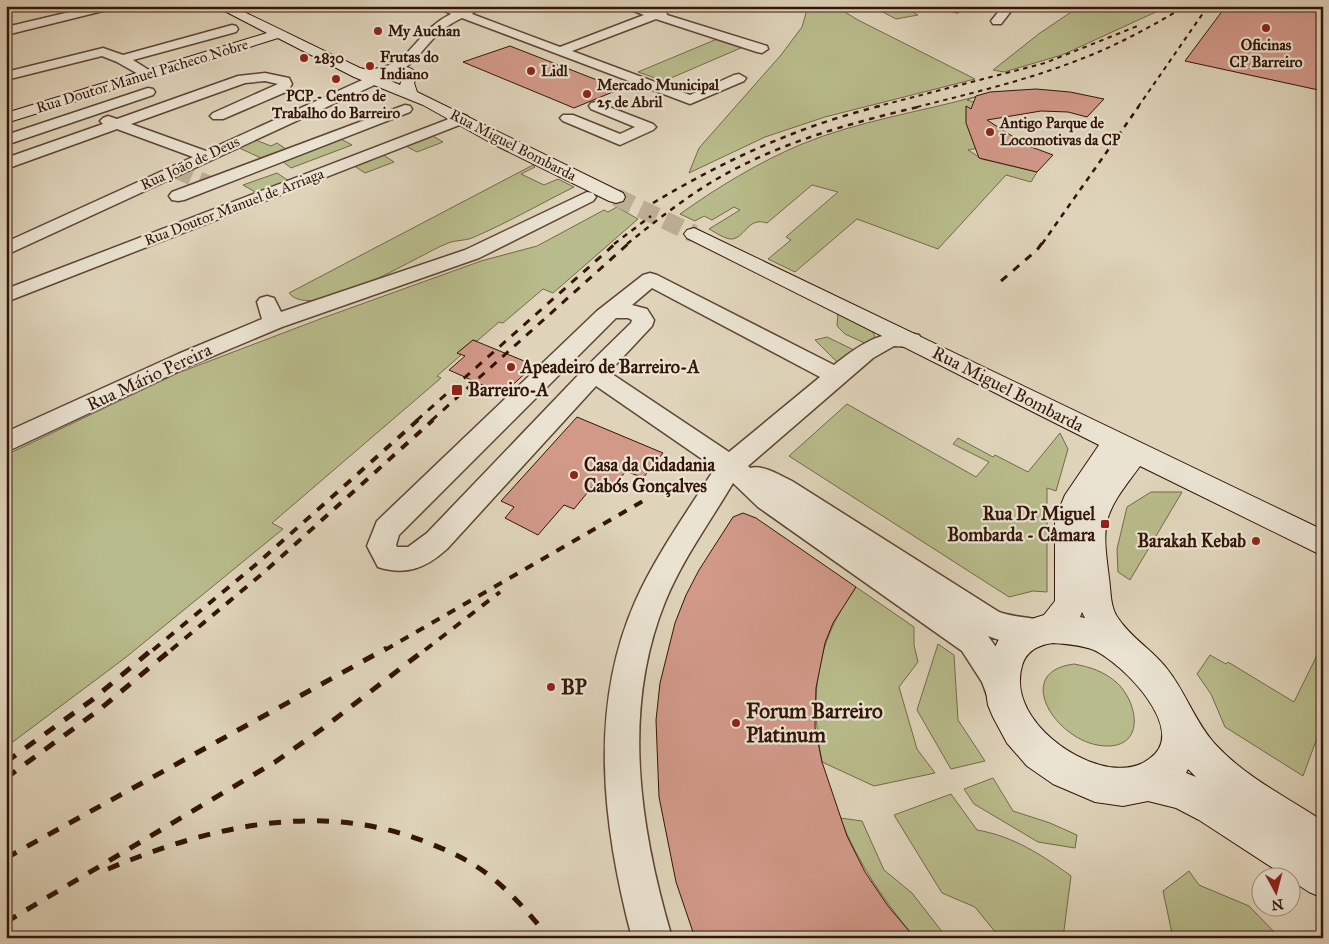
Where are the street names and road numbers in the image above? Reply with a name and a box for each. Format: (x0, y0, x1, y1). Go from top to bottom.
street label: Rua Doutor Manuel Pacheco Nobre (34, 35, 250, 117)
street label: Rua Miguel Bombarda (447, 105, 580, 185)
street label: Rua João de Deus (138, 132, 243, 195)
street label: Rua Doutor Manuel de Arriaga (142, 164, 327, 250)
street label: Rua Mário Pereira (83, 338, 215, 416)
street label: Rua Miguel Bombarda (928, 341, 1088, 438)

